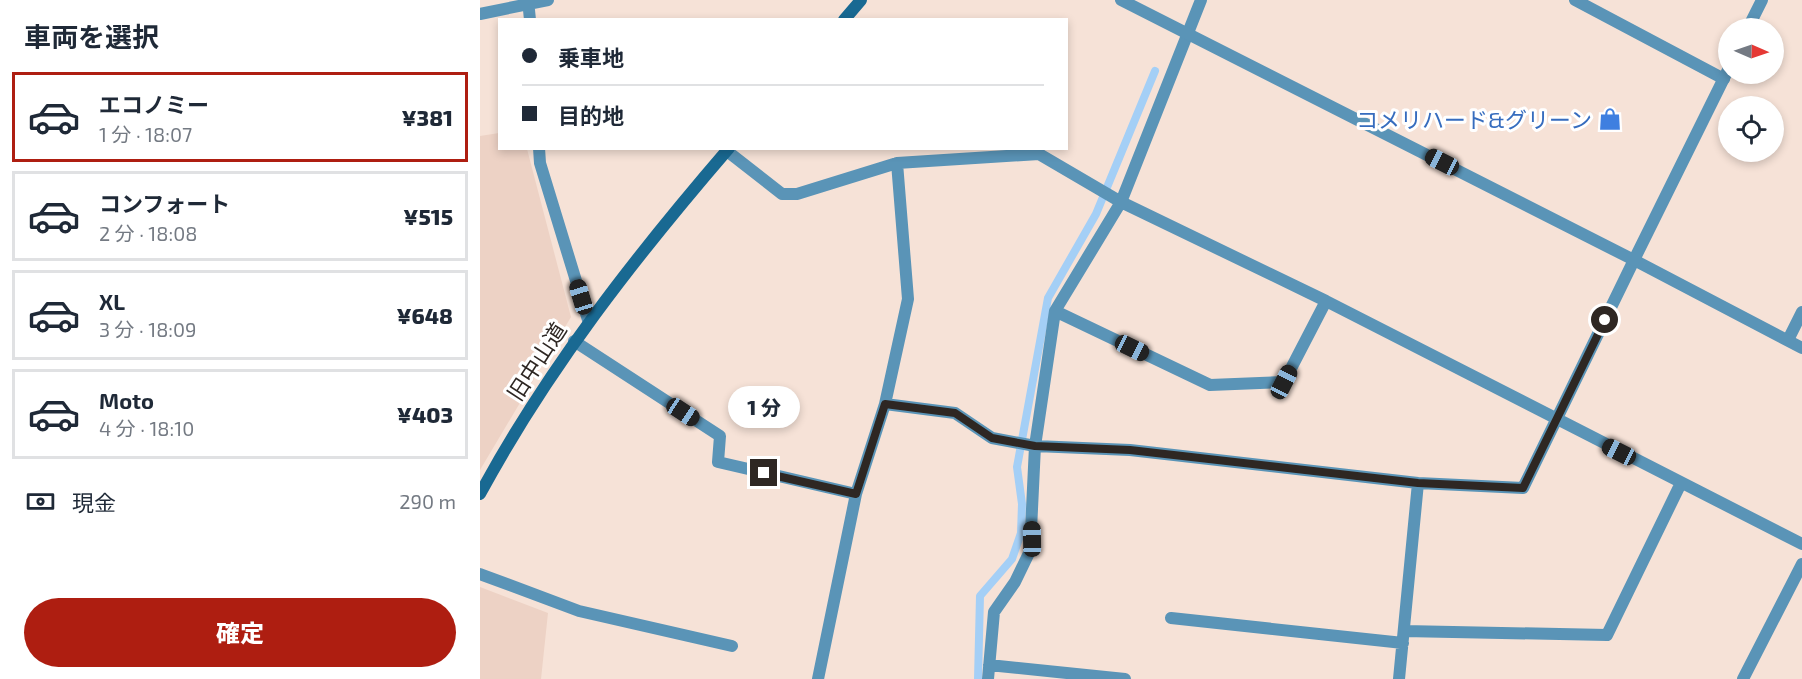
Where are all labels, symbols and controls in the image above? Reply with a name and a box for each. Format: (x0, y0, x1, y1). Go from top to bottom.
north arrow (1718, 18, 1784, 84)
map controls (1718, 18, 1784, 162)
text: 車両を選択 (24, 20, 159, 52)
text: 乗車地 (558, 44, 624, 70)
icon: car (27, 90, 81, 144)
text: エコノミー (99, 91, 209, 117)
button: locate (1718, 96, 1784, 162)
text: 目的地 (558, 102, 624, 128)
text: ¥381 (401, 104, 453, 130)
place label: コメリハード&グリーン (1356, 106, 1592, 132)
shop icon: コメリハード&グリーン (1597, 106, 1623, 132)
text: 1 分 · 18:07 (99, 122, 192, 146)
car (1422, 146, 1462, 178)
icon: car (27, 189, 81, 243)
text: コンフォート (99, 190, 230, 216)
text: ¥515 (403, 203, 453, 229)
text: 2 分 · 18:08 (99, 221, 197, 245)
car (567, 277, 595, 317)
icon: car (27, 288, 81, 342)
text: XL (99, 288, 125, 314)
text: ¥648 (396, 302, 453, 328)
route start (1591, 306, 1618, 333)
text: 3 分 · 18:09 (99, 317, 197, 341)
street label: 旧中山道 (501, 317, 571, 405)
car (1112, 332, 1152, 364)
car (1268, 362, 1300, 402)
callout: 1 分 (728, 386, 800, 428)
icon: car (27, 387, 81, 441)
text: Moto (99, 387, 154, 413)
car (663, 395, 703, 429)
text: 1 分 (747, 395, 781, 419)
text: ¥403 (397, 401, 453, 427)
text: 4 分 · 18:10 (99, 416, 194, 440)
car (1599, 436, 1639, 468)
route end (750, 459, 777, 486)
icon: cash (24, 485, 57, 518)
text: 現金 (72, 489, 116, 515)
text: 290 m (399, 489, 456, 513)
car (1023, 521, 1041, 557)
button: 確定 (24, 598, 456, 667)

